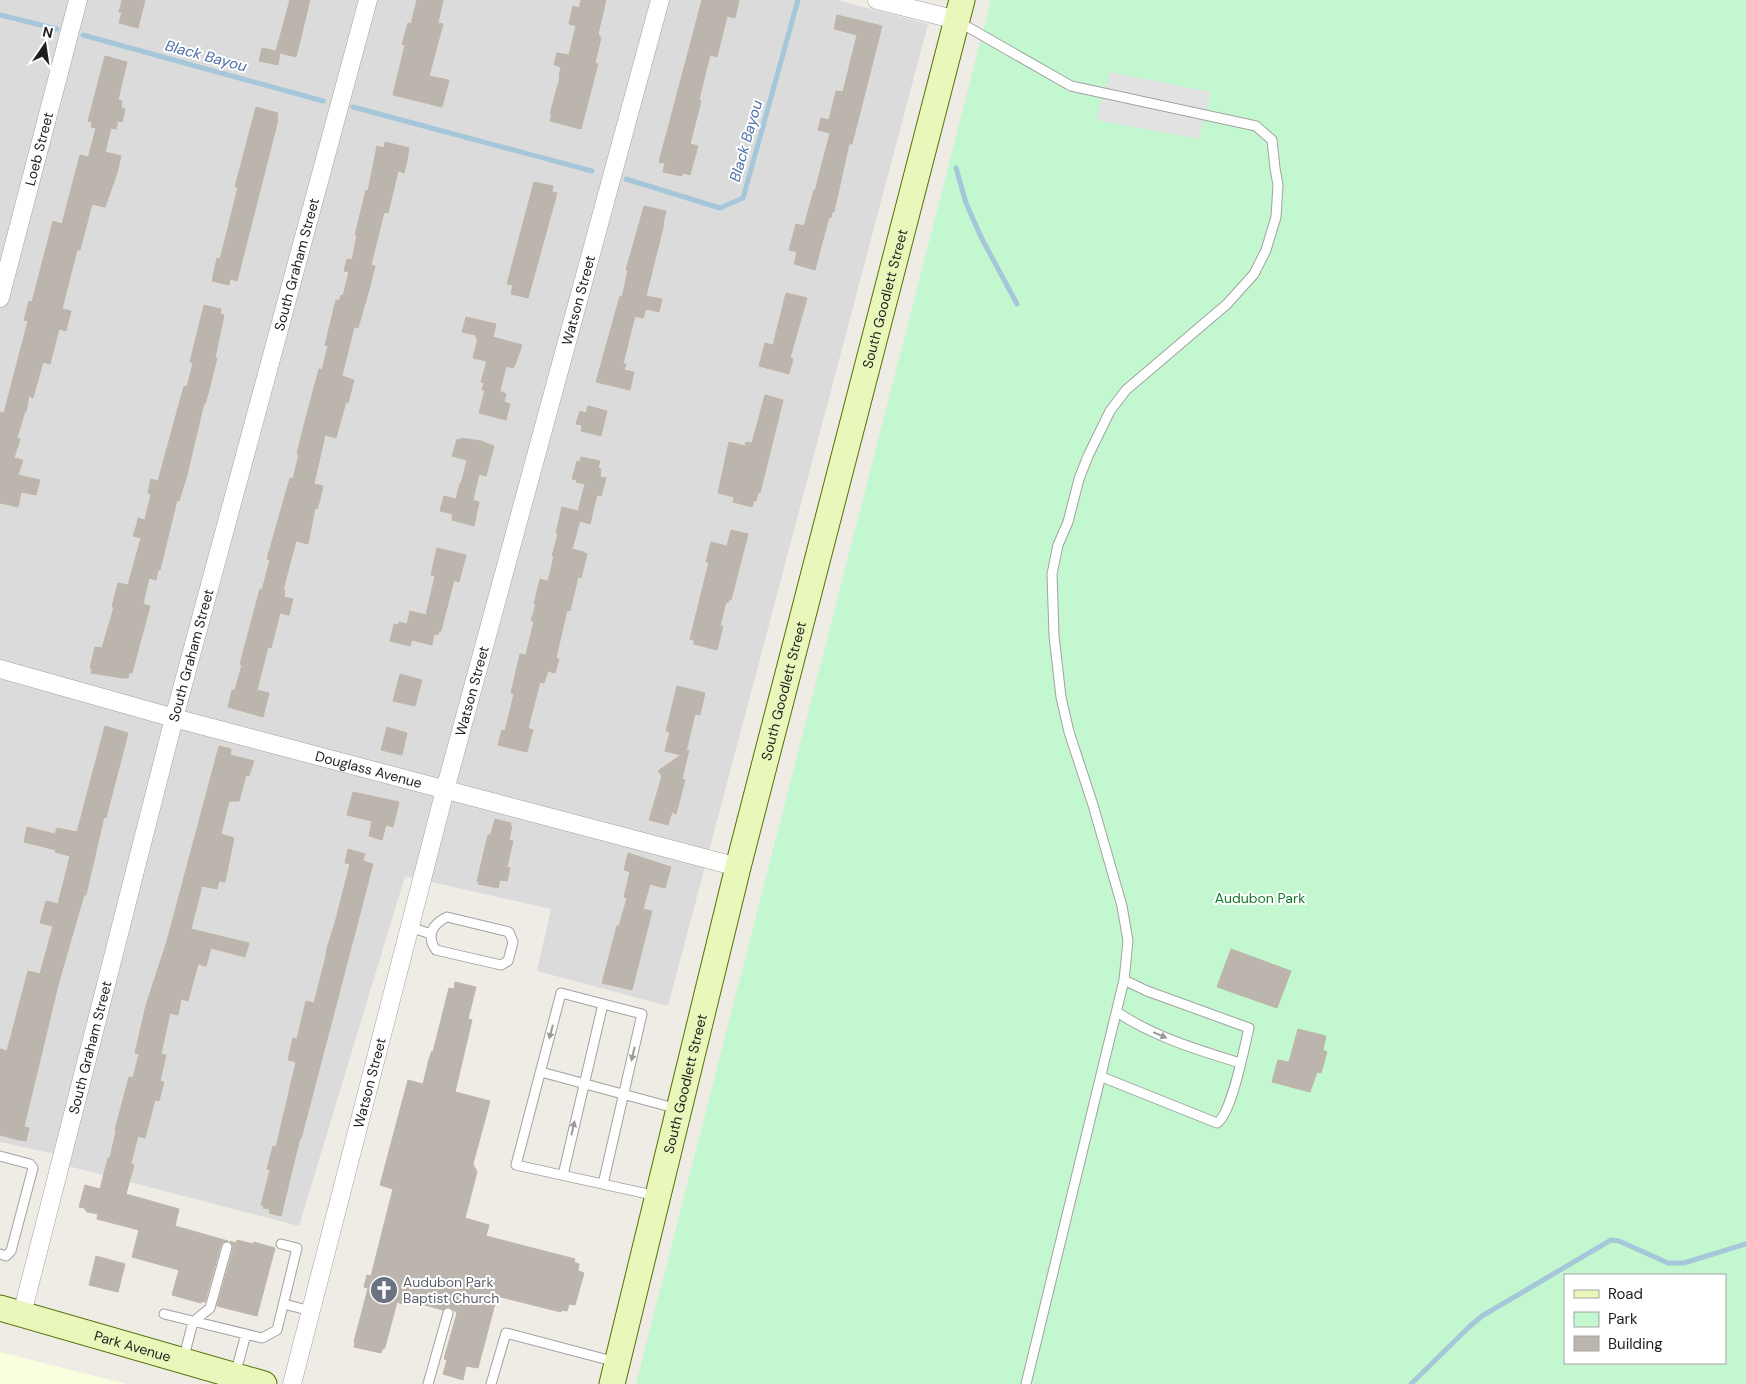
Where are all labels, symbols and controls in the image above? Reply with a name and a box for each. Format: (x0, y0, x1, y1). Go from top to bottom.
north arrow (20, 20, 70, 70)
text: N (41, 22, 55, 42)
water label: Black Bayou (163, 35, 249, 77)
water label: Black Bayou (725, 98, 767, 184)
street label: Loeb Street (21, 110, 57, 188)
street label: South Graham Street (270, 196, 323, 333)
street label: South Goodlett Street (858, 227, 911, 370)
street label: Watson Street (557, 253, 599, 347)
street label: South Graham Street (164, 587, 217, 724)
street label: South Goodlett Street (757, 619, 810, 762)
street label: Watson Street (451, 644, 493, 738)
street label: Douglass Avenue (313, 747, 424, 792)
park label: Audubon Park (1215, 889, 1305, 907)
street label: South Graham Street (64, 979, 116, 1116)
street label: South Goodlett Street (659, 1012, 711, 1155)
one-way arrow (547, 1025, 555, 1040)
one-way arrow (1153, 1031, 1167, 1039)
street label: Watson Street (349, 1036, 390, 1130)
one-way arrow (629, 1046, 637, 1061)
one-way arrow (569, 1120, 577, 1135)
place label: Audubon Park Baptist Church (403, 1273, 499, 1307)
legend (1564, 1274, 1726, 1364)
church icon: Audubon Park Baptist Church (369, 1275, 399, 1305)
text: Road (1608, 1284, 1643, 1304)
text: Park (1608, 1309, 1638, 1329)
street label: Park Avenue (92, 1327, 173, 1366)
text: Building (1608, 1334, 1663, 1354)

